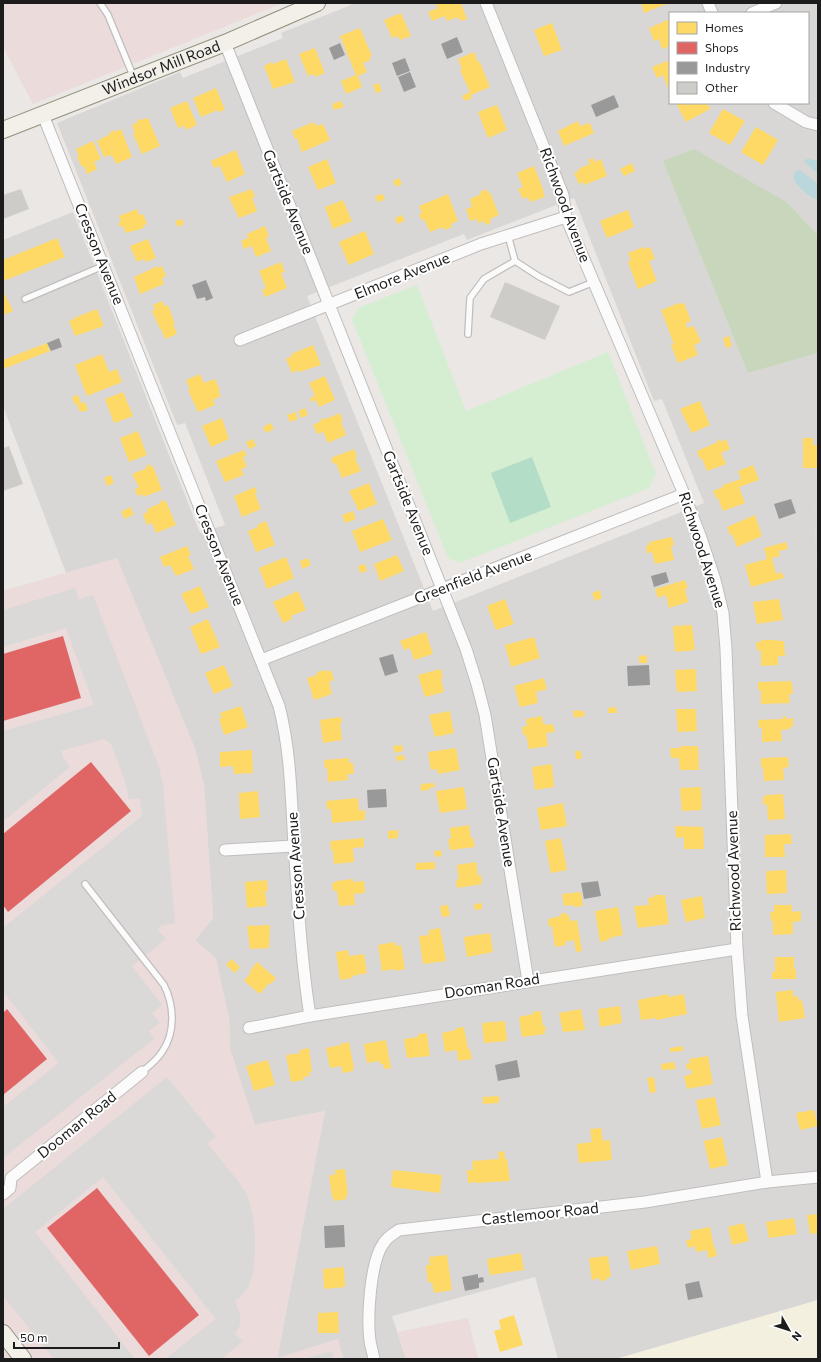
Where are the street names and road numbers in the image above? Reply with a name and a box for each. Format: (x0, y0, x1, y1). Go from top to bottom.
street label: Windsor Mill Road (99, 36, 222, 98)
street label: Richwood Avenue (537, 145, 595, 265)
street label: Gartside Avenue (260, 147, 318, 257)
street label: Cresson Avenue (71, 200, 129, 307)
street label: Elmore Avenue (351, 248, 452, 302)
street label: Gartside Avenue (380, 448, 438, 558)
street label: Richwood Avenue (676, 489, 730, 610)
street label: Cresson Avenue (191, 501, 249, 608)
street label: Greenfield Avenue (411, 545, 534, 607)
street label: Gartside Avenue (484, 756, 520, 868)
street label: Richwood Avenue (722, 810, 744, 932)
street label: Cresson Avenue (282, 811, 308, 921)
street label: Dooman Road (443, 969, 541, 1001)
street label: Dooman Road (33, 1087, 119, 1162)
street label: Castlemoor Road (480, 1198, 599, 1228)

